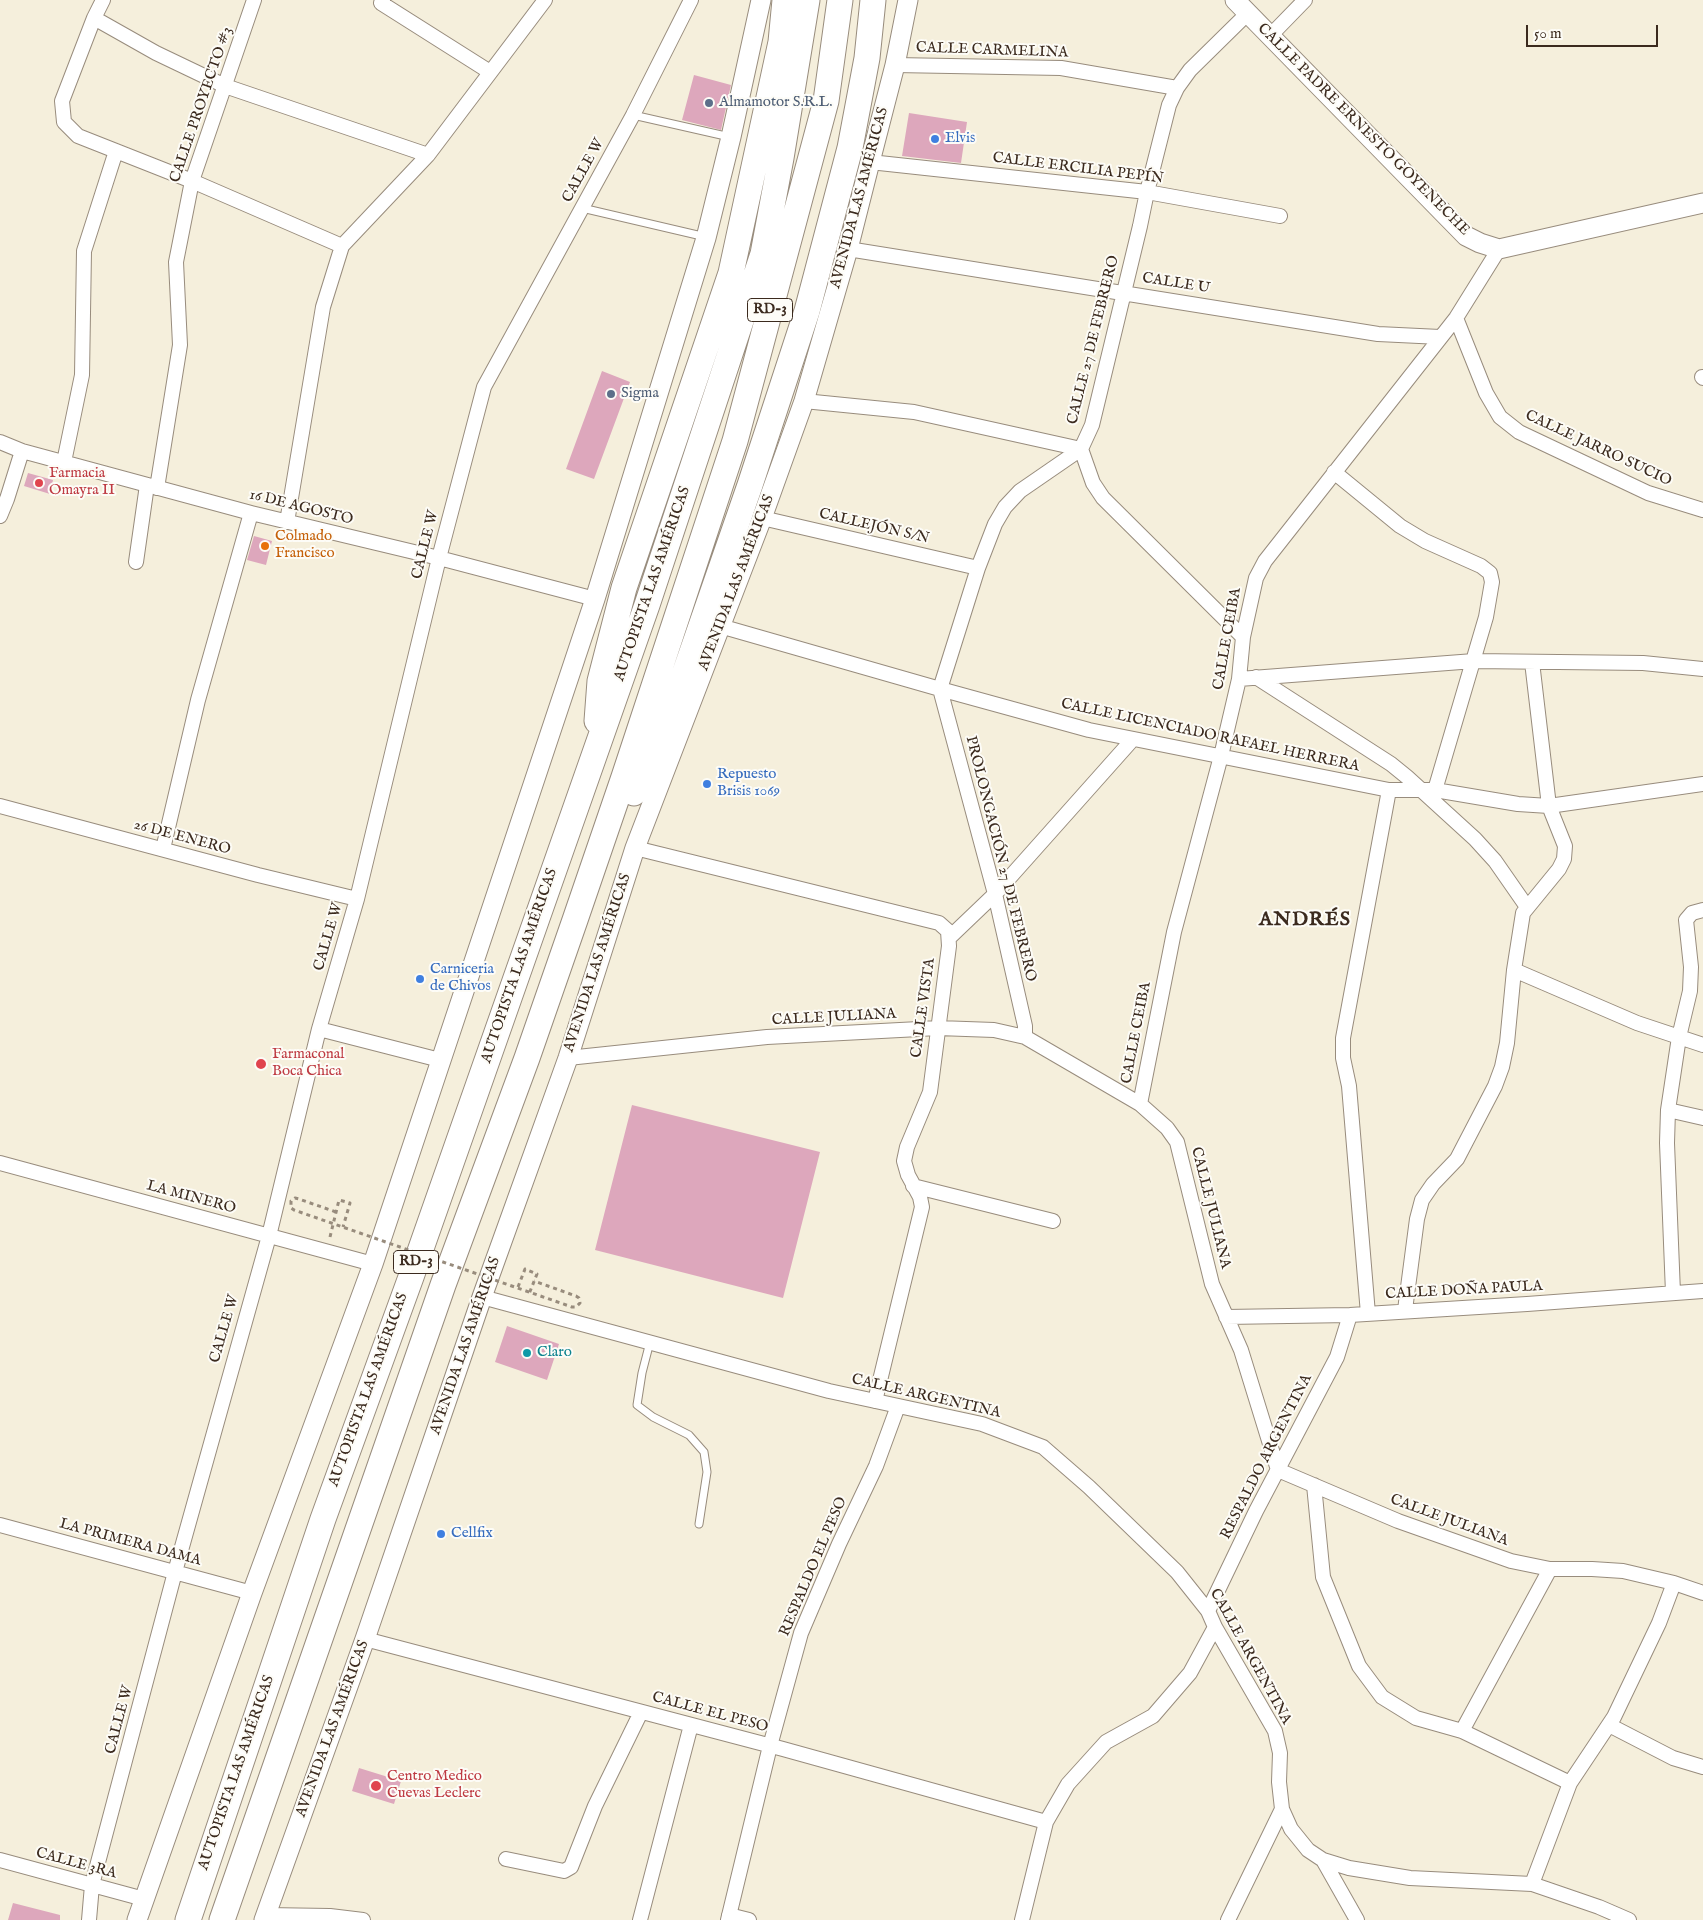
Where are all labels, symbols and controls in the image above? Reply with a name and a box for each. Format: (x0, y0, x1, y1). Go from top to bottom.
scale bar (1528, 15, 1660, 47)
street label: CALLE PADRE ERNESTO GOYENECHE (1253, 20, 1473, 240)
text: 50 m (1534, 24, 1562, 43)
street label: CALLE PROYECTO #3 (167, 25, 237, 185)
street label: CALLE CARMELINA (916, 39, 1068, 63)
place label: Almamotor S.R.L. (719, 94, 832, 112)
marker: Almamotor S.R.L. (703, 97, 715, 109)
street label: AVENIDA LAS AMÉRICAS (827, 105, 893, 291)
place label: Elvis (945, 130, 975, 148)
marker: Elvis (929, 133, 941, 145)
street label: CALLE W (559, 136, 609, 206)
street label: CALLE ERCILIA PEPÍN (991, 150, 1165, 188)
street label: CALLE 27 DE FEBRERO (1064, 254, 1124, 426)
street label: CALLE U (1141, 270, 1211, 298)
road number: RD-3 (748, 298, 792, 322)
place label: Sigma (621, 385, 659, 403)
marker: Sigma (605, 388, 617, 400)
street label: CALLE JARRO SUCIO (1522, 407, 1674, 491)
place label: Farmacia Omayra II (49, 465, 115, 500)
marker: Farmacia Omayra II (33, 477, 45, 489)
street label: AUTOPISTA LAS AMÉRICAS (611, 484, 695, 684)
street label: 16 DE AGOSTO (247, 486, 355, 530)
street label: AVENIDA LAS AMÉRICAS (695, 493, 779, 673)
street label: CALLEJÓN S/N (817, 506, 931, 548)
street label: CALLE W (409, 509, 443, 581)
place label: Colmado Francisco (275, 528, 335, 563)
marker: Colmado Francisco (259, 540, 271, 552)
street label: CALLE CEIBA (1210, 587, 1246, 691)
street label: CALLE LICENCIADO RAFAEL HERRERA (1059, 696, 1361, 776)
street label: PROLONGACIÓN 27 DE FEBRERO (961, 734, 1039, 984)
place label: Repuesto Brisis 1069 (717, 766, 780, 801)
marker: Repuesto Brisis 1069 (701, 778, 713, 790)
street label: 26 DE ENERO (132, 816, 232, 860)
street label: AUTOPISTA LAS AMÉRICAS (478, 866, 562, 1066)
street label: AVENIDA LAS AMÉRICAS (561, 871, 635, 1055)
street label: CALLE W (311, 901, 347, 973)
district label: ANDRÉS (1258, 909, 1352, 933)
street label: CALLE VISTA (908, 957, 940, 1059)
place label: Carniceria de Chivos (430, 961, 494, 996)
marker: Carniceria de Chivos (414, 973, 426, 985)
street label: CALLE CEIBA (1118, 981, 1156, 1085)
street label: CALLE JULIANA (771, 1006, 897, 1030)
place label: Farmaconal Boca Chica (272, 1046, 344, 1081)
marker: Farmaconal Boca Chica (254, 1057, 268, 1071)
street label: CALLE JULIANA (1186, 1145, 1234, 1271)
street label: LA MINERO (144, 1177, 238, 1219)
road number: RD-3 (394, 1250, 438, 1274)
street label: AVENIDA LAS AMÉRICAS (427, 1255, 505, 1437)
street label: CALLE DOÑA PAULA (1385, 1278, 1543, 1304)
street label: AUTOPISTA LAS AMÉRICAS (326, 1291, 412, 1489)
street label: CALLE W (207, 1293, 243, 1365)
place label: Claro (537, 1344, 572, 1362)
marker: Claro (521, 1347, 533, 1359)
street label: CALLE ARGENTINA (850, 1371, 1002, 1423)
street label: RESPALDO ARGENTINA (1217, 1371, 1317, 1543)
street label: CALLE JULIANA (1387, 1491, 1511, 1551)
street label: RESPALDO EL PESO (776, 1495, 852, 1639)
street label: LA PRIMERA DAMA (57, 1515, 203, 1571)
place label: Cellfix (451, 1525, 493, 1543)
marker: Cellfix (435, 1528, 447, 1540)
street label: CALLE ARGENTINA (1205, 1586, 1295, 1728)
street label: AVENIDA LAS AMÉRICAS (293, 1638, 373, 1820)
street label: AUTOPISTA LAS AMÉRICAS (195, 1673, 279, 1873)
street label: CALLE W (102, 1684, 138, 1756)
street label: CALLE EL PESO (650, 1689, 770, 1737)
place label: Centro Medico Cuevas Leclerc (387, 1768, 482, 1803)
marker: Centro Medico Cuevas Leclerc (369, 1779, 383, 1793)
street label: CALLE 3RA (34, 1845, 118, 1883)

